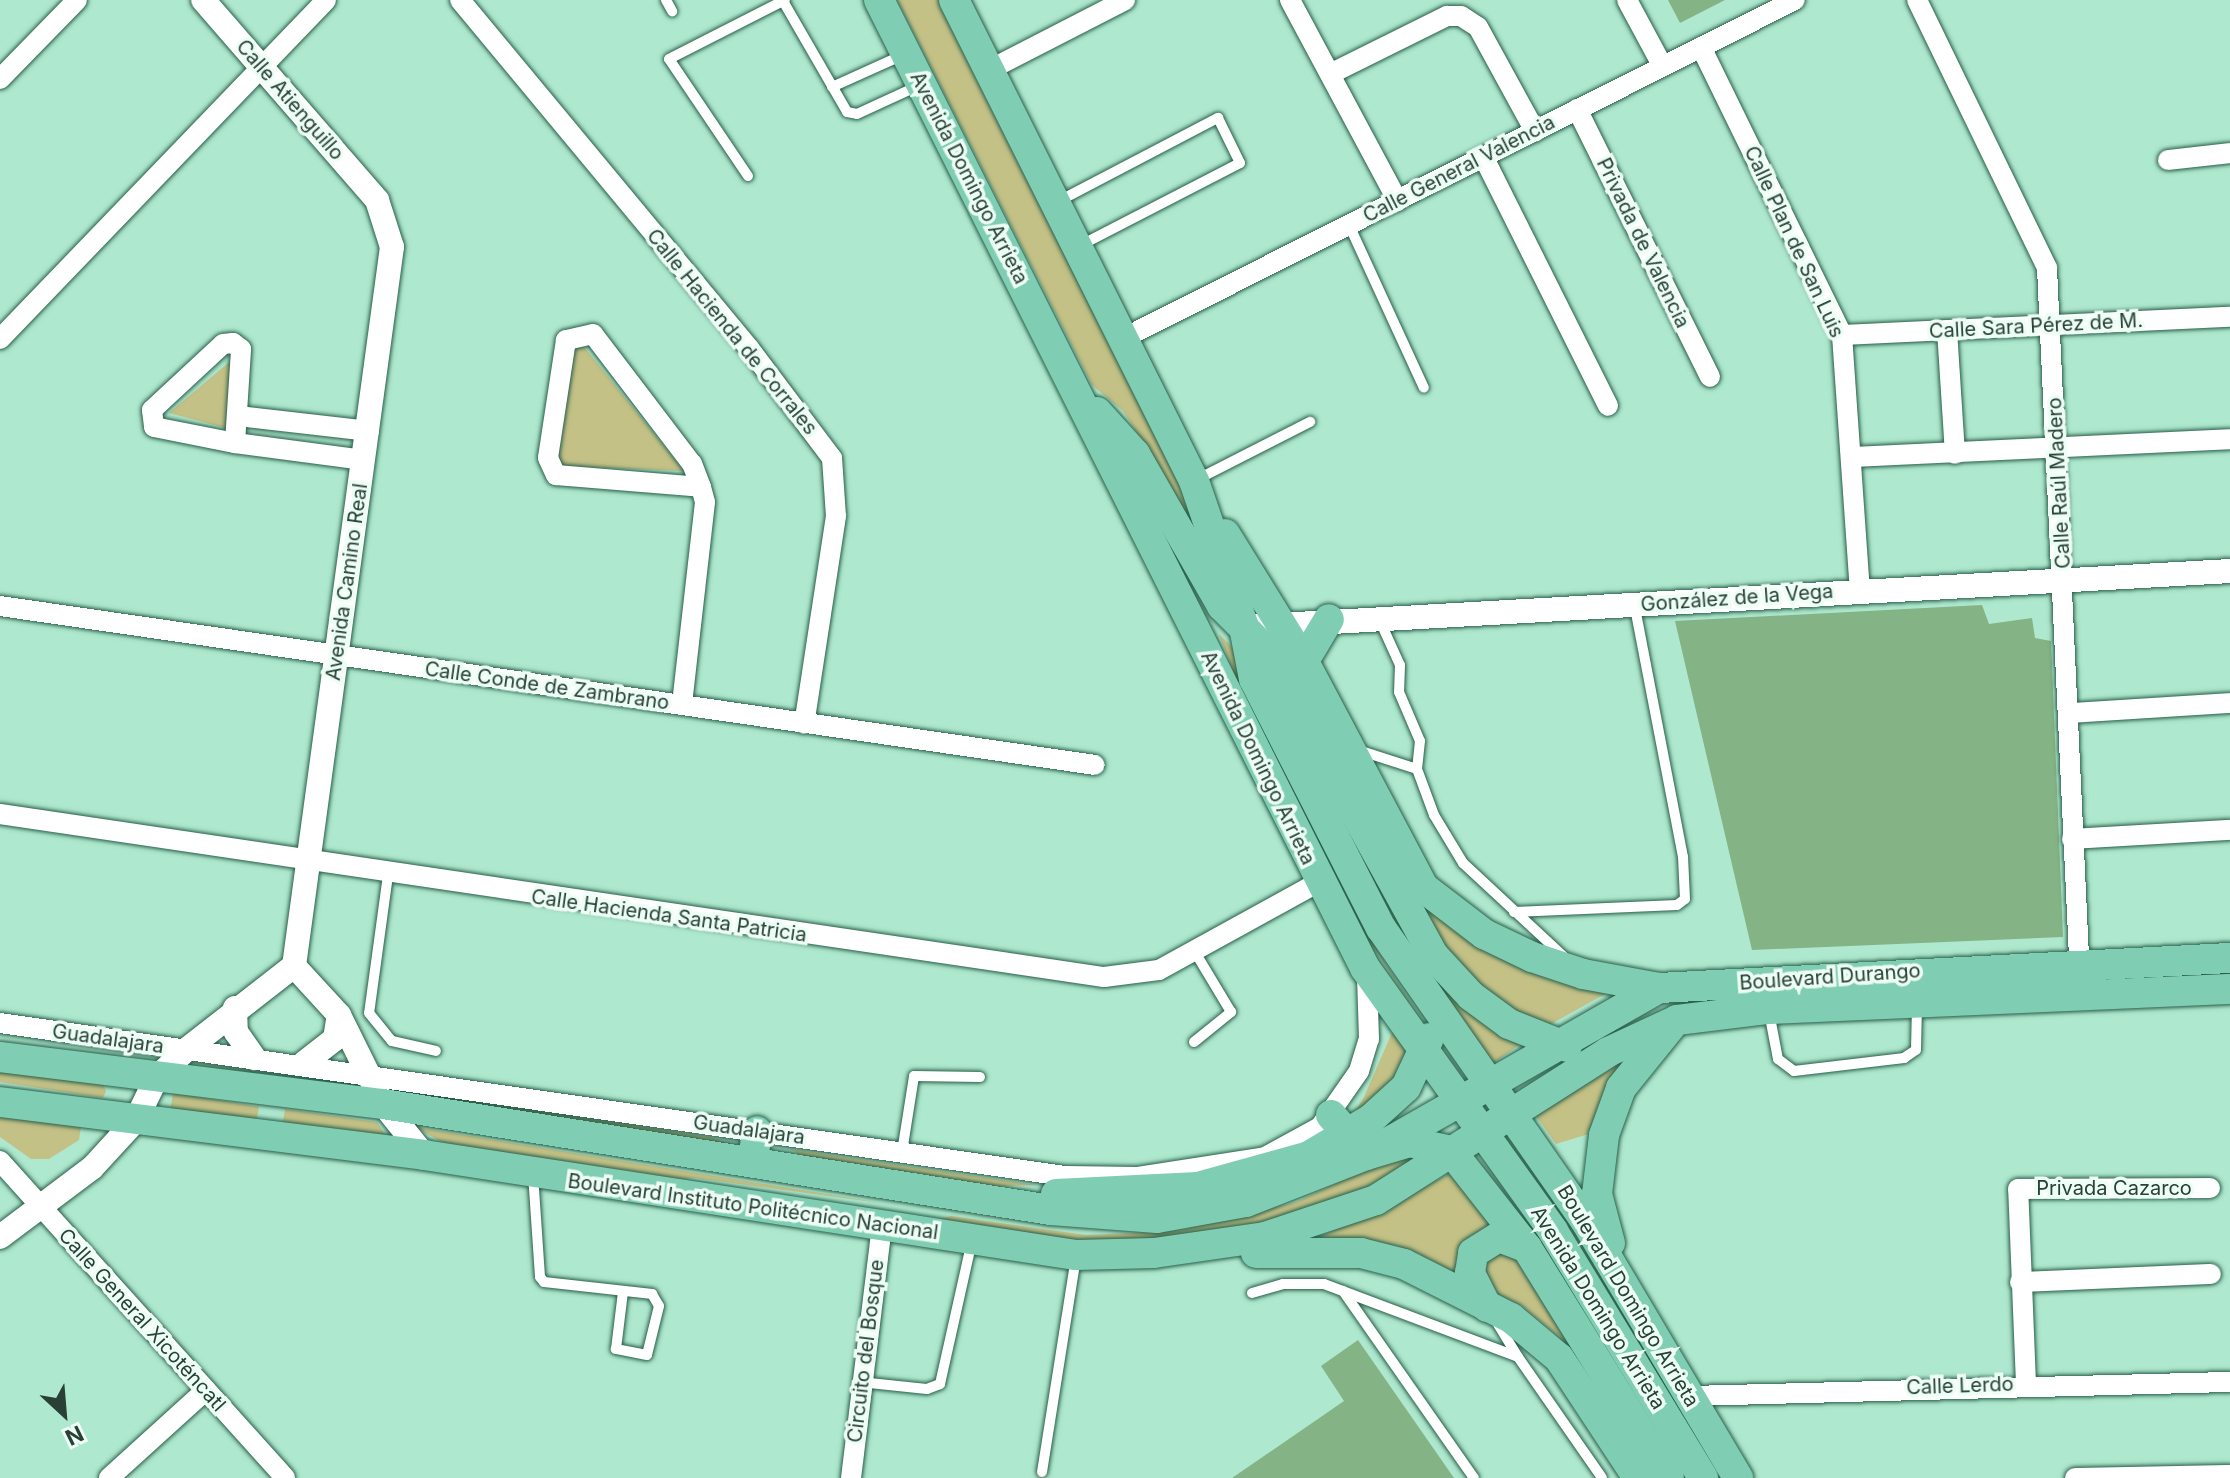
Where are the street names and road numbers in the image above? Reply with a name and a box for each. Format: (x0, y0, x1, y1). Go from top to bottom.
street label: Calle Atienguillo (231, 35, 349, 165)
street label: Avenida Domingo Arrieta (905, 68, 1033, 288)
street label: Calle General Valencia (1359, 110, 1559, 228)
street label: Calle Plan de San Luis (1739, 142, 1849, 342)
street label: Privada de Valencia (1591, 154, 1695, 332)
street label: Calle Hacienda de Corrales (642, 224, 822, 440)
street label: Calle Sara Pérez de M. (1928, 308, 2144, 344)
street label: Calle Raúl Madero (2043, 397, 2075, 569)
street label: Avenida Camino Real (321, 482, 373, 682)
street label: González de la Vega (1640, 579, 1834, 617)
street label: Avenida Domingo Arrieta (1196, 647, 1320, 869)
street label: Calle Conde de Zambrano (423, 657, 671, 715)
street label: Calle Hacienda Santa Patricia (530, 885, 808, 947)
street label: Boulevard Durango (1739, 959, 1921, 995)
street label: Guadalajara (51, 1019, 165, 1059)
street label: Guadalajara (692, 1110, 806, 1150)
street label: Boulevard Instituto Politécnico Nacional (566, 1169, 940, 1245)
street label: Privada Cazarco (2036, 1176, 2192, 1200)
street label: Boulevard Domingo Arrieta (1552, 1181, 1704, 1411)
street label: Avenida Domingo Arrieta (1526, 1202, 1670, 1414)
street label: Calle General Xicoténcatl (53, 1224, 231, 1416)
street label: Circuito del Bosque (843, 1258, 889, 1444)
street label: Calle Lerdo (1906, 1372, 2014, 1400)

